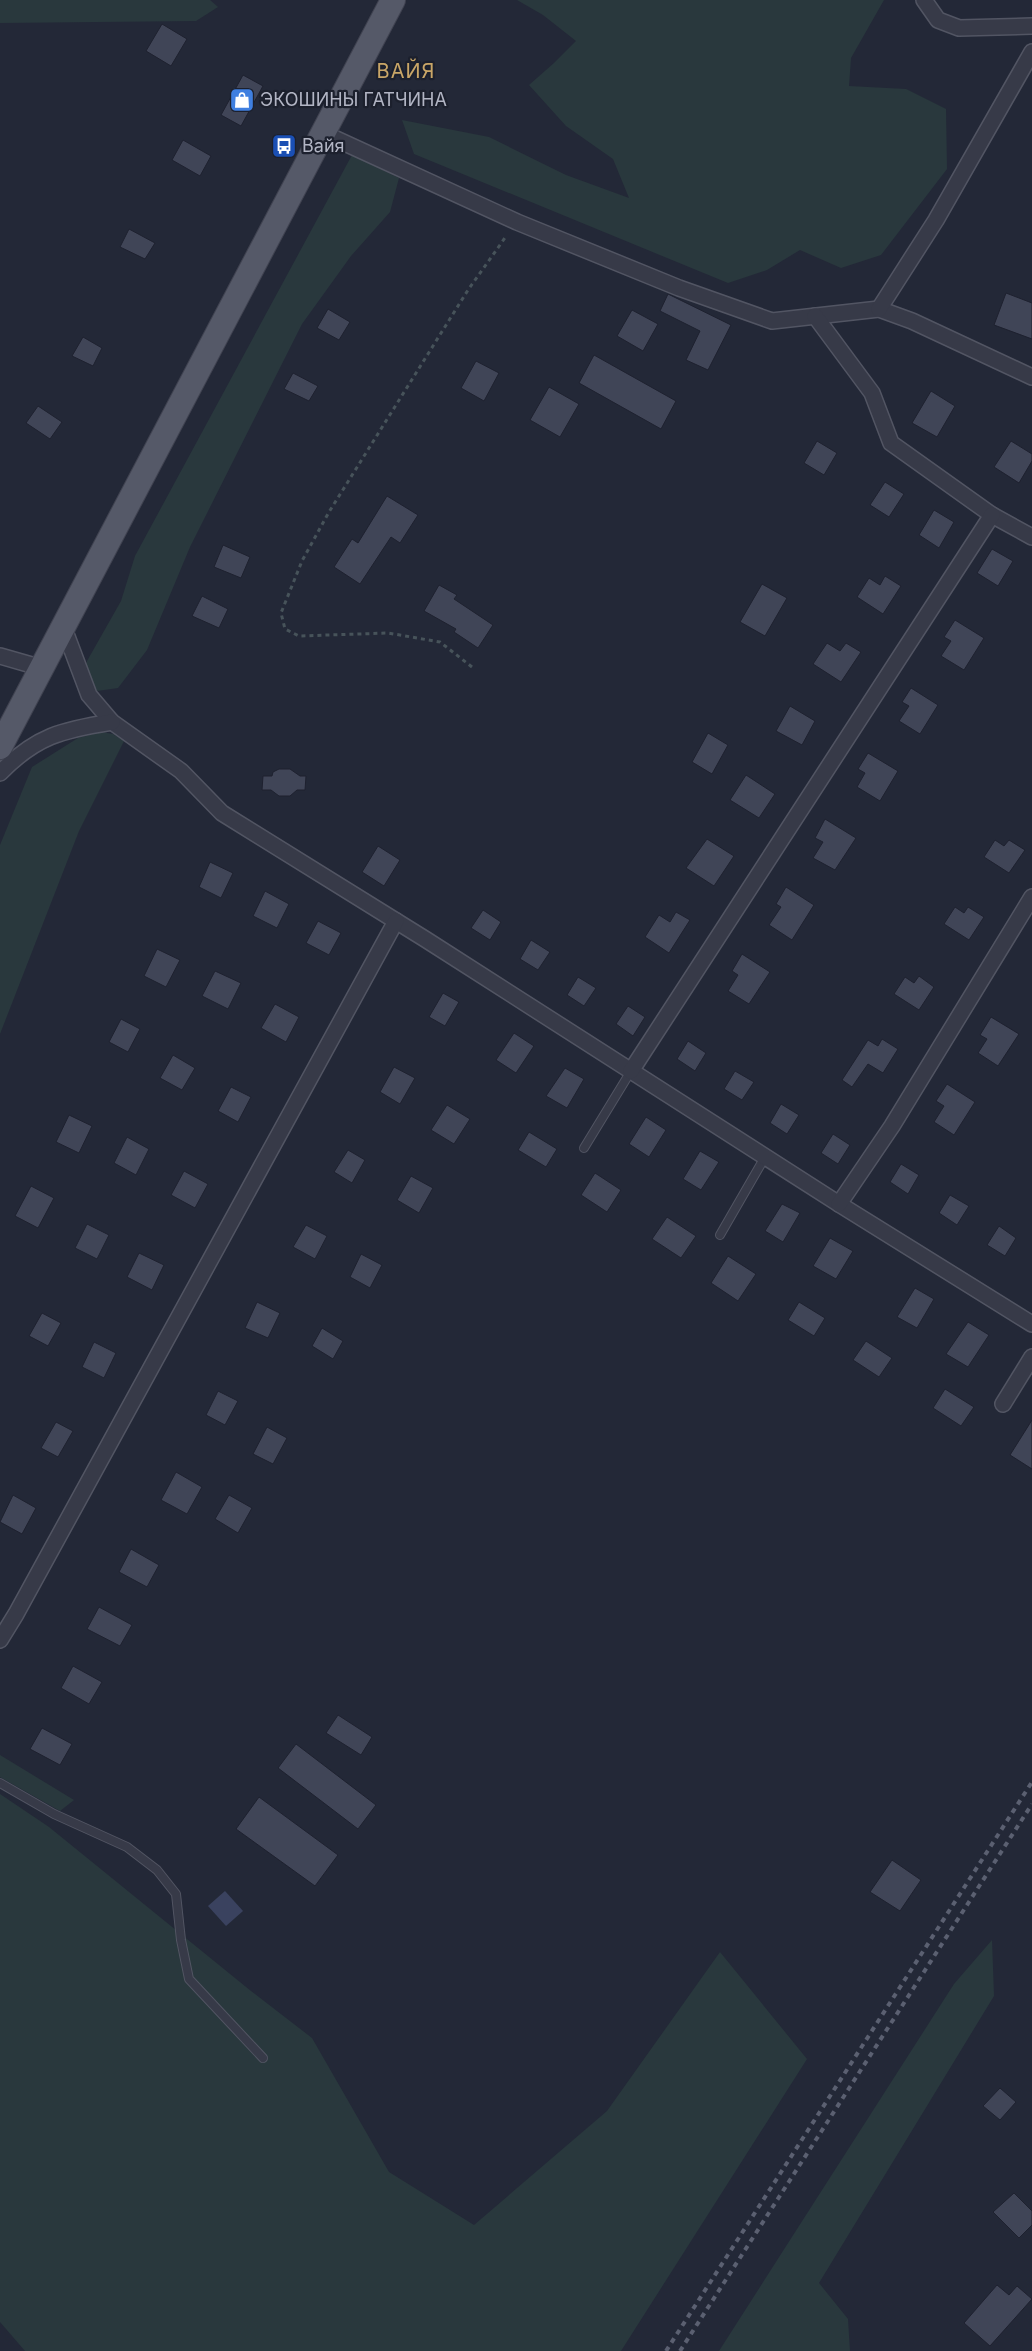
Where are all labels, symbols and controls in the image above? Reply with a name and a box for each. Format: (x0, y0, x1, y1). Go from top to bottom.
district label: ВАЙЯ (377, 58, 435, 83)
shop icon: ЭКОШИНЫ ГАТЧИНА (229, 87, 255, 113)
place label: ЭКОШИНЫ ГАТЧИНА (260, 89, 447, 110)
bus stop icon: Вайя (271, 133, 297, 159)
place label: Вайя (302, 135, 345, 156)

